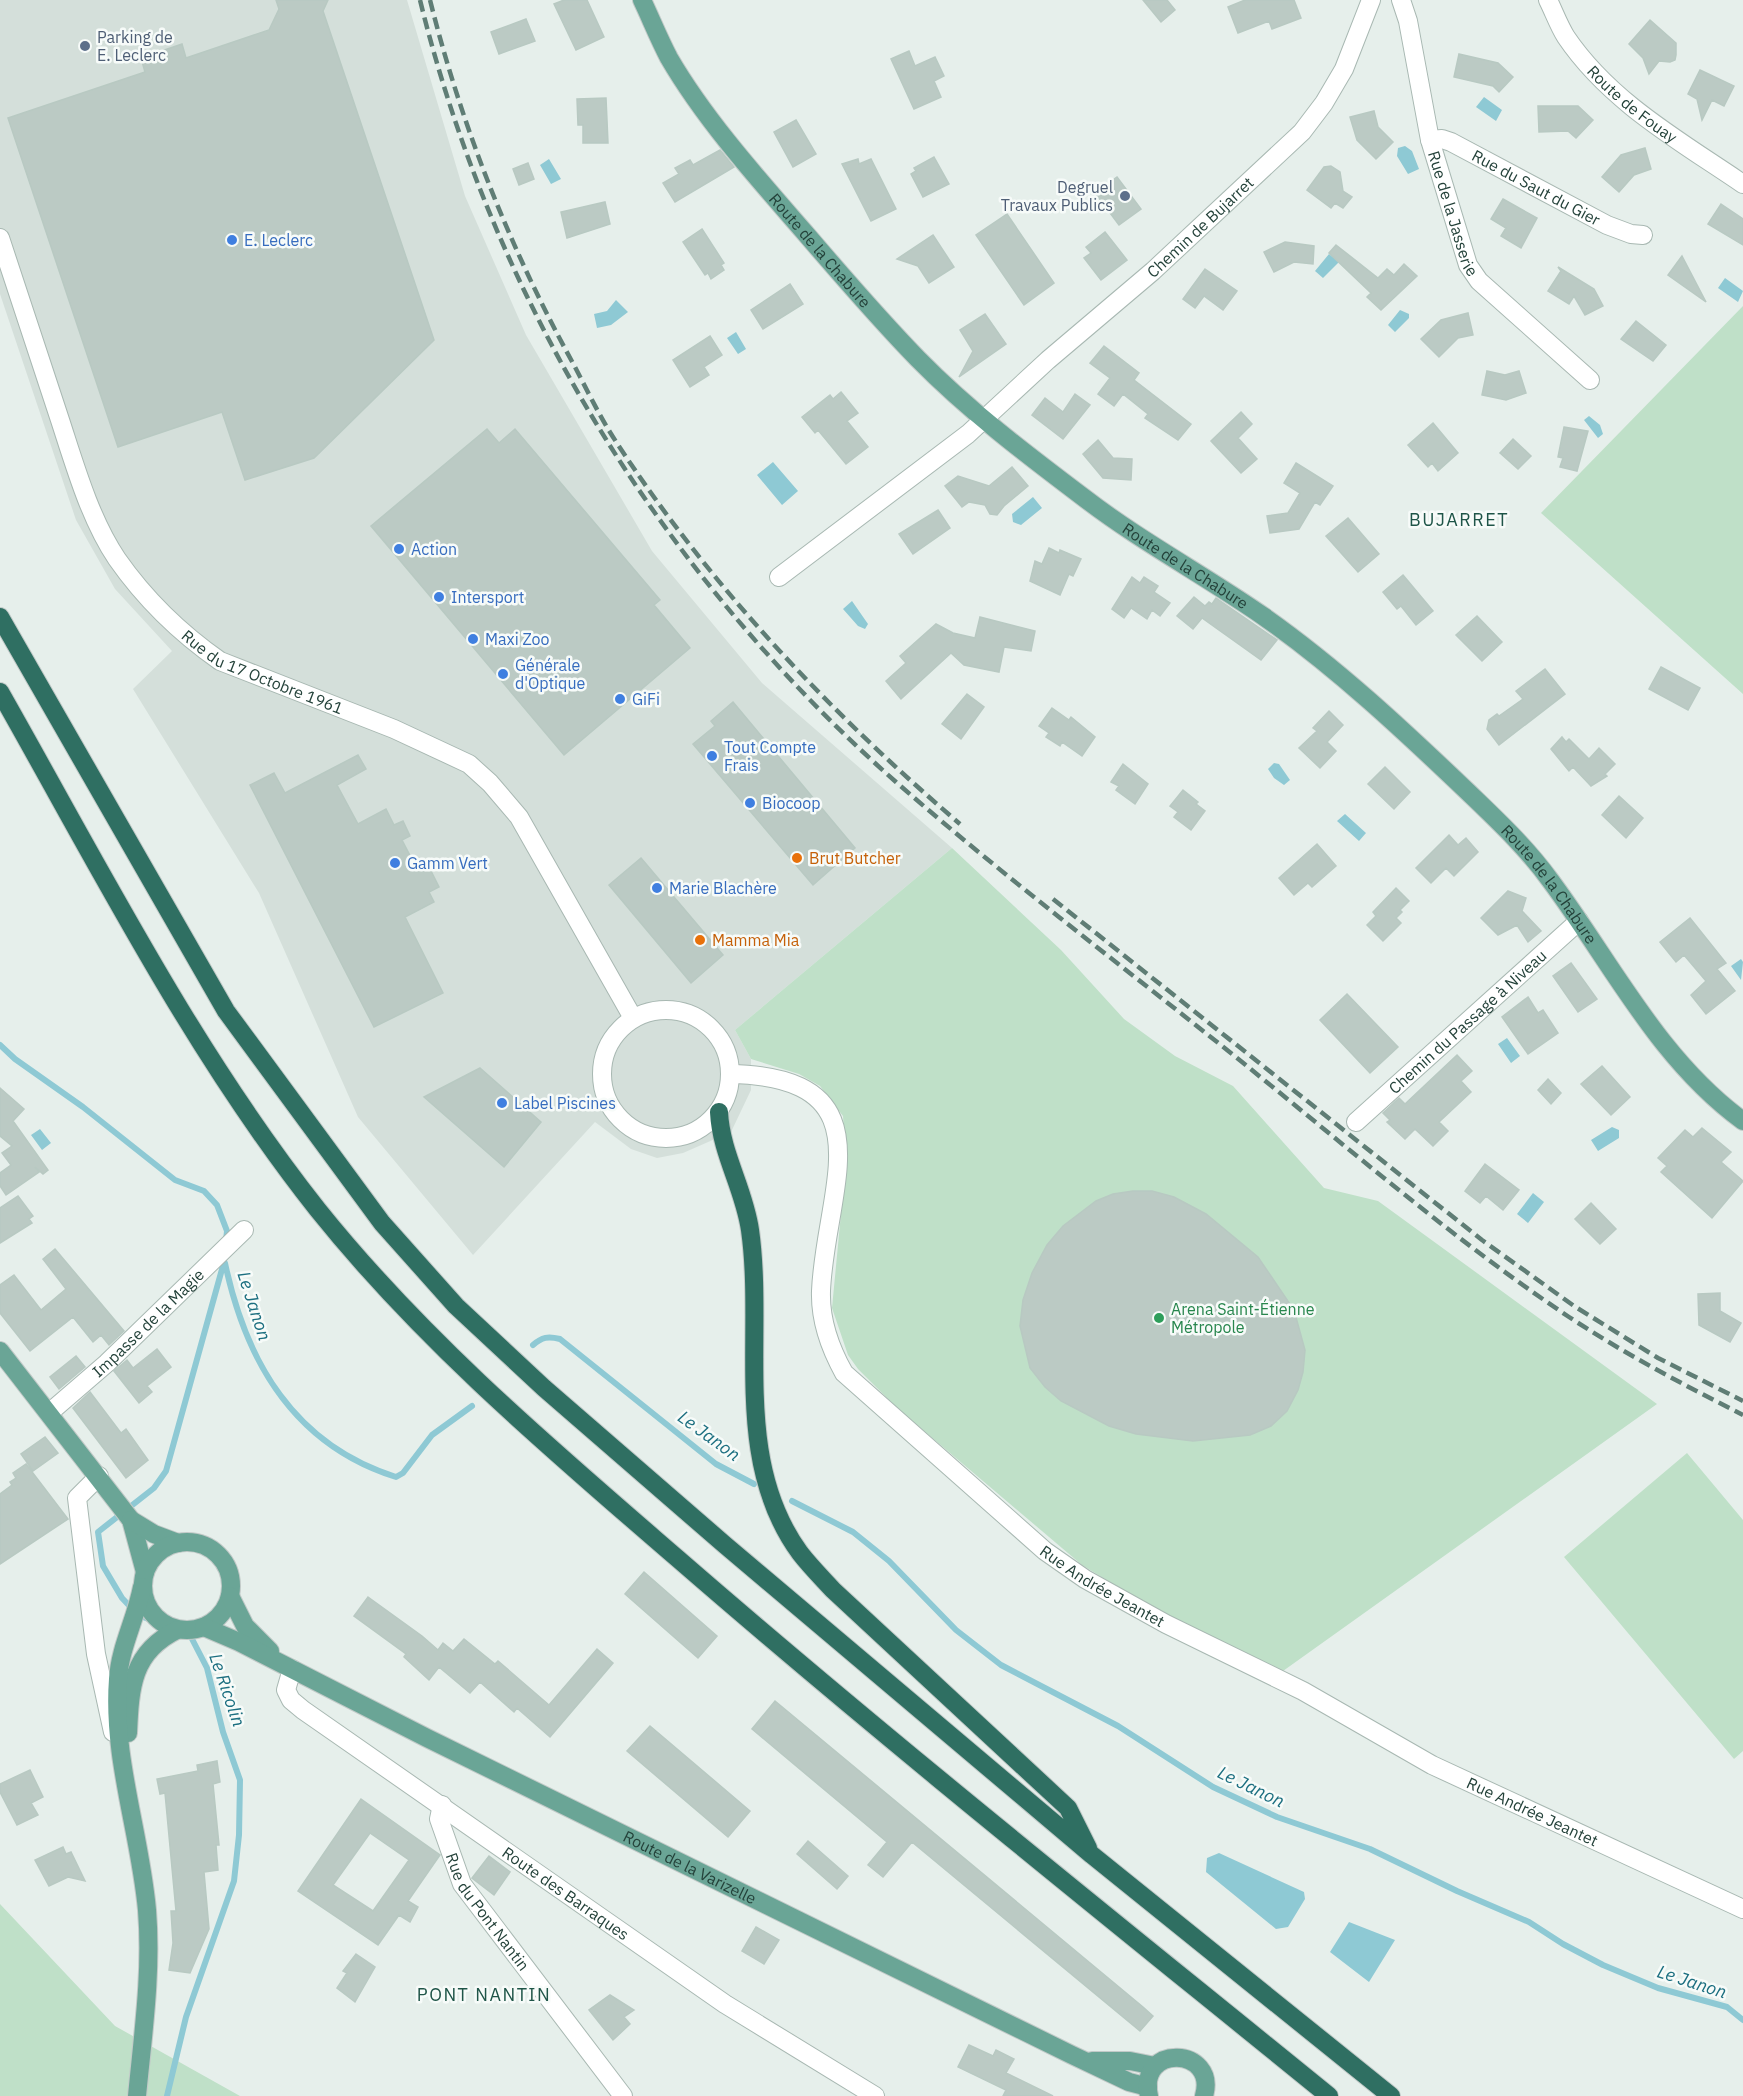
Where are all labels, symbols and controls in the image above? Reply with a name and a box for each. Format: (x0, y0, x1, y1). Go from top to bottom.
place label: Parking de E. Leclerc (97, 27, 173, 65)
marker: Parking de E. Leclerc (78, 39, 92, 53)
street label: Route de Fouay (1583, 61, 1681, 147)
street label: Rue du Saut du Gier (1469, 145, 1604, 230)
street label: Rue de la Jasserie (1424, 148, 1483, 280)
street label: Chemin de Bujarret (1143, 172, 1258, 282)
place label: Degruel Travaux Publics (1001, 177, 1113, 215)
street label: Route de la Chabure (765, 189, 875, 312)
marker: Degruel Travaux Publics (1118, 189, 1132, 203)
place label: E. Leclerc (244, 230, 313, 250)
marker: E. Leclerc (225, 233, 239, 247)
district label: BUJARRET (1409, 508, 1509, 531)
street label: Route de la Chabure (1119, 518, 1252, 613)
place label: Action (411, 539, 457, 559)
marker: Action (392, 542, 406, 556)
place label: Intersport (451, 587, 524, 607)
marker: Intersport (432, 590, 446, 604)
street label: Rue du 17 Octobre 1961 (178, 625, 346, 718)
place label: Maxi Zoo (485, 629, 550, 649)
marker: Maxi Zoo (466, 632, 480, 646)
place label: Générale d'Optique (515, 655, 585, 693)
marker: Générale d'Optique (496, 667, 510, 681)
place label: GiFi (632, 689, 660, 709)
marker: GiFi (613, 692, 627, 706)
place label: Tout Compte Frais (724, 737, 816, 775)
marker: Tout Compte Frais (705, 749, 719, 763)
place label: Biocoop (762, 793, 821, 813)
marker: Biocoop (743, 796, 757, 810)
street label: Route de la Chabure (1497, 820, 1601, 948)
place label: Brut Butcher (809, 848, 901, 868)
marker: Brut Butcher (790, 851, 804, 865)
place label: Gamm Vert (407, 853, 488, 873)
marker: Gamm Vert (388, 856, 402, 870)
place label: Marie Blachère (669, 878, 777, 898)
marker: Marie Blachère (650, 881, 664, 895)
place label: Mamma Mia (712, 930, 800, 950)
marker: Mamma Mia (693, 933, 707, 947)
street label: Chemin du Passage à Niveau (1384, 945, 1551, 1098)
place label: Label Piscines (514, 1093, 616, 1113)
marker: Label Piscines (495, 1096, 509, 1110)
street label: Impasse de la Magie (88, 1264, 208, 1381)
water label: Le Janon (232, 1268, 276, 1343)
place label: Arena Saint-Étienne Métropole (1171, 1298, 1315, 1337)
marker: Arena Saint-Étienne Métropole (1152, 1311, 1166, 1325)
water label: Le Janon (674, 1405, 745, 1466)
street label: Rue Andrée Jeantet (1036, 1541, 1168, 1631)
water label: Le Ricolin (204, 1650, 251, 1730)
water label: Le Janon (1214, 1761, 1288, 1813)
street label: Rue Andrée Jeantet (1464, 1773, 1601, 1850)
street label: Route de la Varizelle (620, 1826, 760, 1908)
street label: Route des Barraques (499, 1842, 633, 1944)
street label: Rue du Pont Nantin (442, 1850, 534, 1975)
water label: Le Janon (1655, 1960, 1730, 2004)
district label: PONT NANTIN (417, 1983, 551, 2006)

